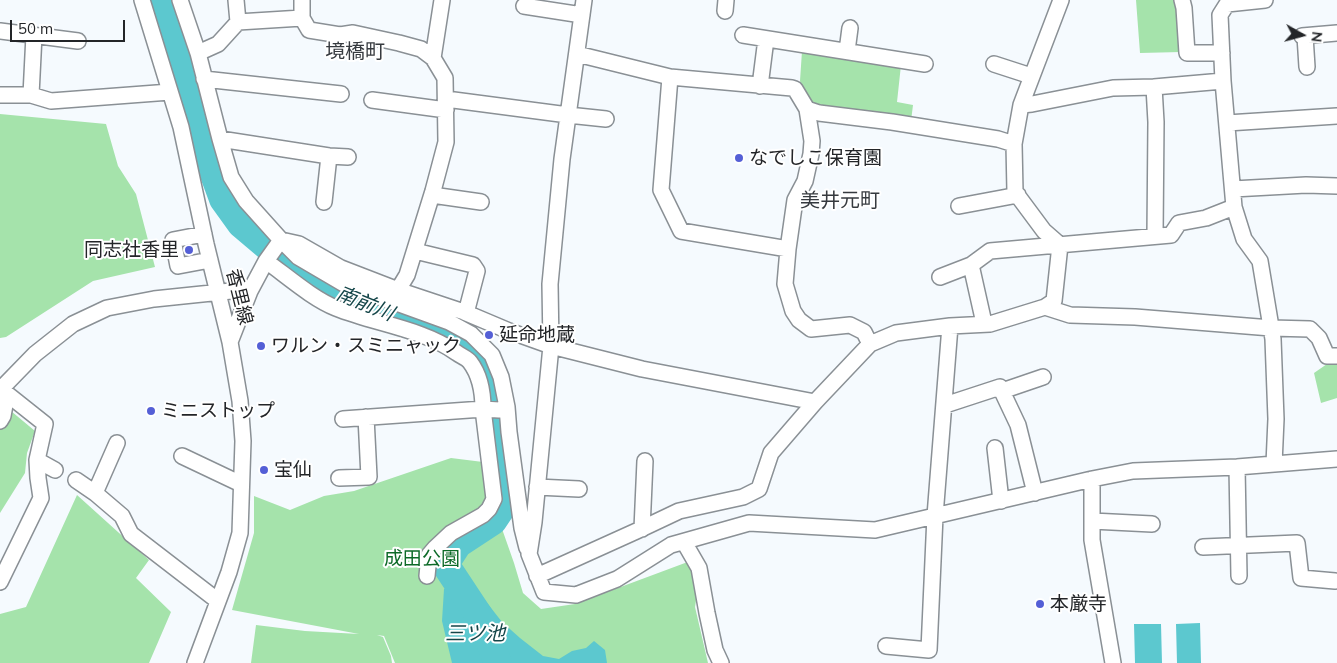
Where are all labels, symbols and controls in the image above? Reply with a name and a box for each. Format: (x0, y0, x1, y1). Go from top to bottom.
scale bar (12, 10, 128, 42)
north arrow (1277, 10, 1327, 60)
text: 50 m (18, 19, 53, 38)
text: N (1307, 30, 1326, 43)
district label: 境橋町 (325, 40, 385, 64)
place label: なでしこ保育園 (749, 147, 882, 169)
marker: なでしこ保育園 (733, 152, 745, 164)
district label: 美井元町 (800, 189, 880, 213)
place label: 同志社香里 (84, 239, 179, 261)
marker: 同志社香里 (183, 244, 195, 256)
street label: 香里線 (221, 267, 257, 327)
water label: 南前川 (333, 282, 397, 326)
place label: 延命地蔵 (499, 324, 575, 346)
marker: 延命地蔵 (483, 329, 495, 341)
place label: ワルン・スミニャック (271, 335, 461, 357)
marker: ワルン・スミニャック (255, 340, 267, 352)
place label: ミニストップ (161, 400, 275, 422)
marker: ミニストップ (145, 405, 157, 417)
place label: 宝仙 (274, 459, 312, 481)
marker: 宝仙 (258, 464, 270, 476)
park label: 成田公園 (384, 548, 460, 570)
place label: 本厳寺 (1050, 593, 1107, 615)
marker: 本厳寺 (1034, 598, 1046, 610)
water label: 三ツ池 (445, 622, 505, 646)

